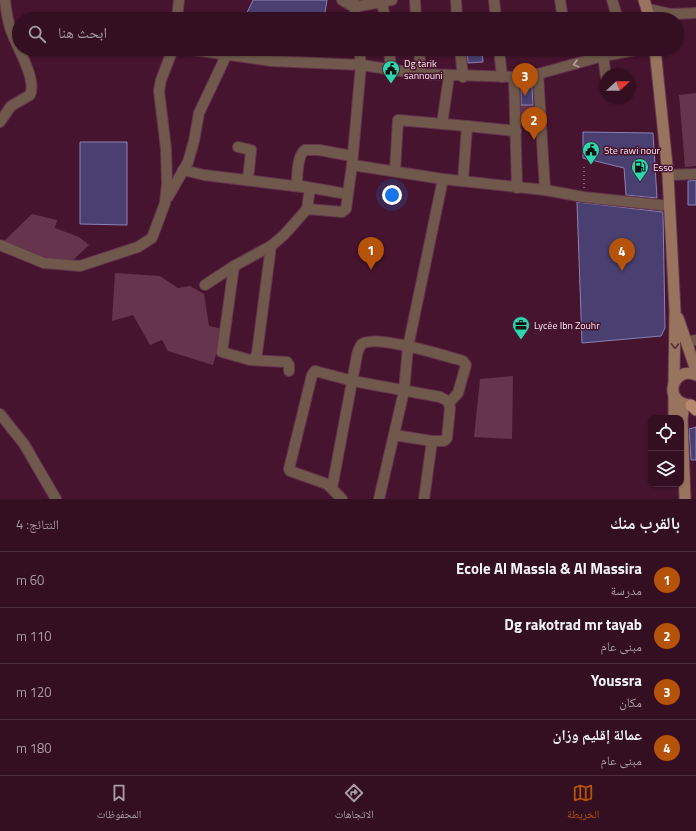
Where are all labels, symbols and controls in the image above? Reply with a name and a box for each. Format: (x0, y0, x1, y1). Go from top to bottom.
search box (12, 12, 684, 56)
text: ابحث هنا (58, 21, 107, 44)
icon: search (26, 23, 48, 45)
place label: Dg tarik sannouni (404, 56, 443, 83)
public building icon: Dg tarik sannouni (381, 59, 401, 84)
one-way arrow (573, 59, 579, 67)
pin: 3 (512, 63, 538, 96)
north arrow (600, 68, 636, 104)
pin: 2 (521, 107, 547, 140)
public building icon: Ste rawi nour (581, 140, 601, 165)
place label: Ste rawi nour (604, 143, 661, 158)
fuel station icon: Esso (630, 157, 650, 182)
place label: Esso (653, 160, 673, 175)
your location (382, 185, 402, 205)
pin: 1 (358, 237, 384, 270)
pin: 4 (609, 238, 635, 271)
office icon: Lycée Ibn Zouhr (511, 315, 531, 340)
place label: Lycée Ibn Zouhr (534, 318, 600, 333)
one-way arrow (671, 343, 679, 349)
map controls (648, 415, 684, 487)
button: locate (648, 415, 684, 451)
button: layers (648, 451, 684, 487)
text: بالقرب منك (610, 510, 680, 536)
text: النتائج: 4 (16, 514, 59, 534)
text: Ecole Al Massla & Al Massira (456, 557, 642, 580)
text: 60 m (16, 570, 44, 590)
text: 1 (663, 570, 671, 590)
text: مدرسة (610, 580, 642, 600)
text: Dg rakotrad mr tayab (504, 613, 642, 636)
text: 110 m (16, 626, 52, 646)
text: 2 (663, 626, 671, 646)
text: مبنى عام (600, 636, 642, 656)
text: Youssra (591, 669, 642, 692)
text: 120 m (16, 682, 52, 702)
text: 3 (663, 682, 671, 702)
text: مكان (619, 692, 642, 712)
text: عمالة إقليم وزان (552, 723, 642, 746)
text: 180 m (16, 738, 52, 758)
text: 4 (663, 738, 671, 758)
text: مبنى عام (600, 750, 642, 770)
tab: المحفوظات (97, 782, 141, 825)
tab: الاتجاهات (335, 782, 374, 825)
tab: الخريطة (567, 782, 599, 825)

